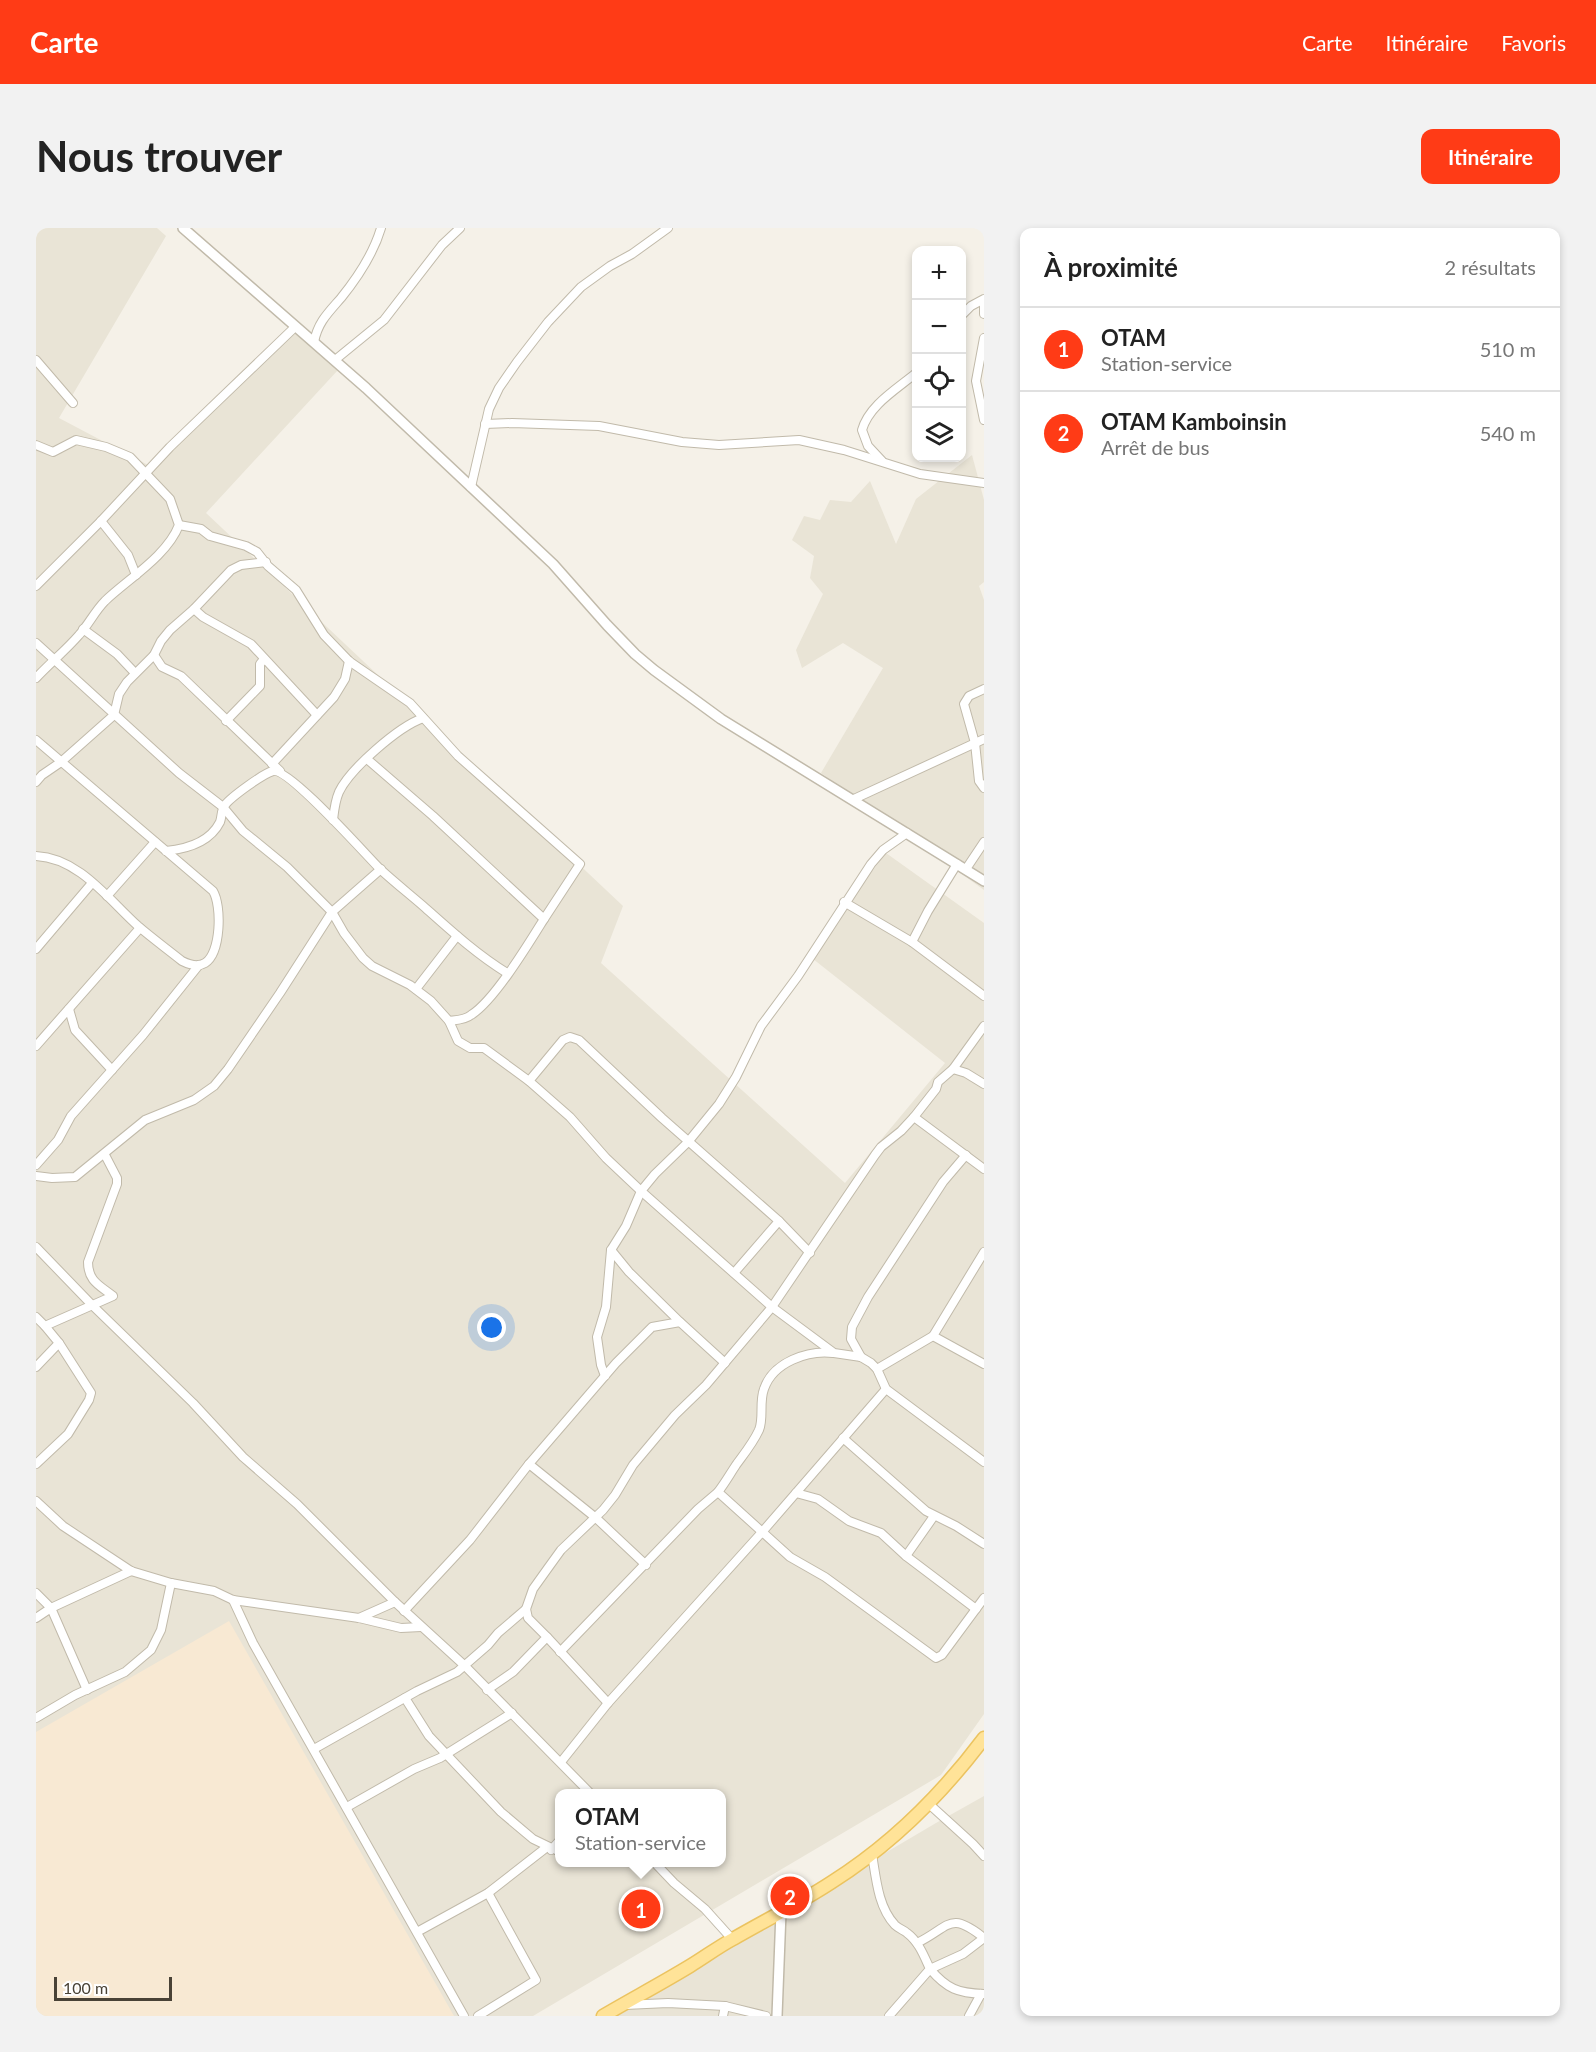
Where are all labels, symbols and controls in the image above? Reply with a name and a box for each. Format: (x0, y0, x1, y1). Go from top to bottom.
text: Carte (30, 25, 98, 59)
text: Carte (1302, 30, 1353, 55)
text: Itinéraire (1386, 30, 1468, 55)
text: Favoris (1501, 30, 1566, 55)
button: Itinéraire (1421, 129, 1560, 184)
text: Nous trouver (36, 131, 282, 181)
map controls (912, 246, 966, 462)
button: + (912, 246, 966, 300)
text: À proximité (1044, 251, 1178, 283)
text: 2 résultats (1445, 255, 1536, 279)
button: − (912, 300, 966, 354)
text: OTAM (1101, 324, 1166, 351)
text: 1 (1058, 337, 1069, 361)
text: 510 m (1480, 337, 1536, 361)
text: Station-service (1101, 351, 1232, 375)
button: locate (912, 354, 966, 408)
button: layers (912, 408, 966, 462)
text: OTAM Kamboinsin (1101, 408, 1287, 435)
text: 2 (1058, 421, 1069, 445)
text: 540 m (1480, 421, 1536, 445)
text: Arrêt de bus (1101, 435, 1209, 459)
your location (477, 1313, 506, 1342)
popup (555, 1789, 726, 1867)
text: OTAM (575, 1803, 640, 1830)
text: Station-service (575, 1830, 706, 1854)
pin: 2 (770, 1874, 810, 1918)
pin: 1 (622, 1886, 660, 1932)
scale bar (54, 1974, 172, 2002)
text: 100 m (63, 1978, 108, 1997)

